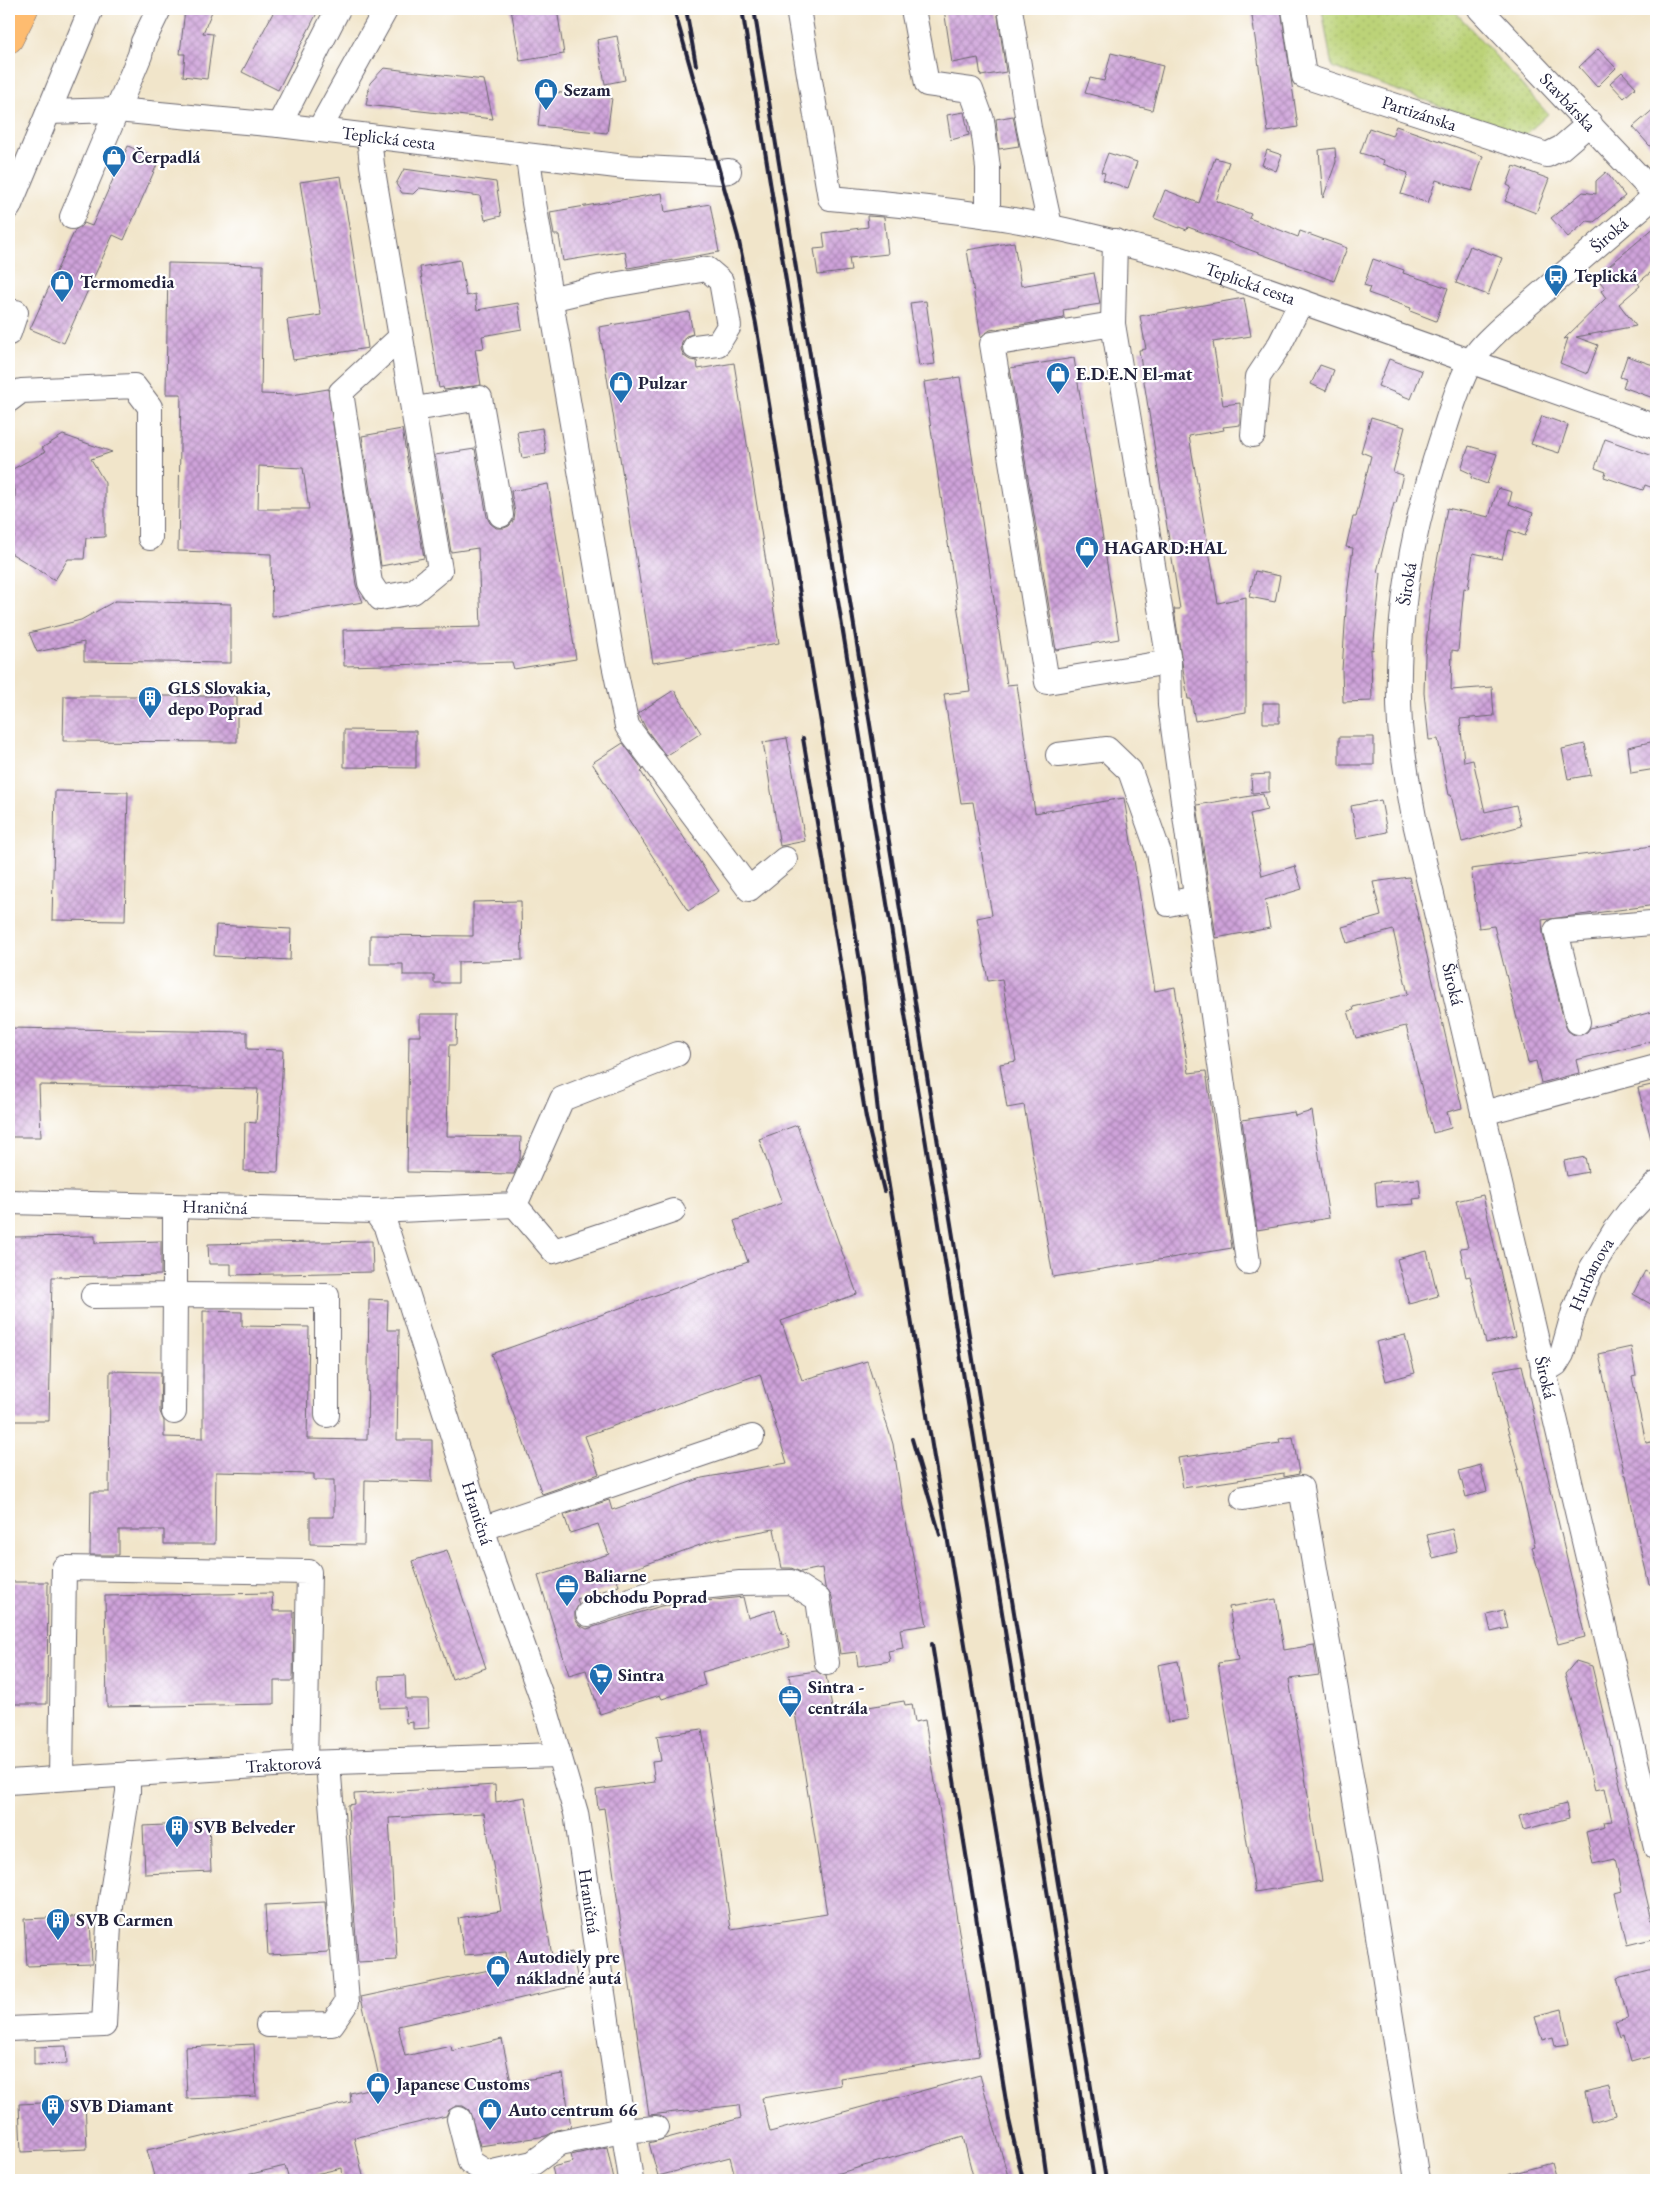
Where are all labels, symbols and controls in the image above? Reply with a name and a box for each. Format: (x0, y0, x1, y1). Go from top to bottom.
street label: Stavbárska (1535, 67, 1602, 136)
shop icon: Sezam (533, 77, 559, 111)
place label: Sezam (564, 78, 611, 101)
street label: Partizánska (1379, 90, 1461, 136)
street label: Teplická cesta (340, 121, 438, 155)
shop icon: Čerpadlá (101, 144, 127, 178)
place label: Čerpadlá (132, 145, 201, 168)
street label: Široká (1585, 211, 1633, 257)
street label: Teplická cesta (1202, 256, 1299, 310)
bus stop icon: Teplická (1543, 263, 1569, 297)
place label: Teplická (1574, 264, 1637, 287)
shop icon: Termomedia (49, 269, 75, 303)
place label: Termomedia (80, 270, 175, 293)
shop icon: E.D.E.N El-mat (1045, 361, 1071, 395)
place label: E.D.E.N El-mat (1076, 362, 1193, 385)
shop icon: Pulzar (608, 370, 634, 404)
place label: Pulzar (638, 371, 688, 394)
shop icon: HAGARD:HAL (1074, 535, 1100, 569)
place label: HAGARD:HAL (1104, 536, 1227, 559)
street label: Široká (1392, 560, 1421, 607)
place label: GLS Slovakia, depo Poprad (168, 676, 271, 720)
building icon: GLS Slovakia, depo Poprad (137, 685, 163, 719)
street label: Široká (1437, 961, 1470, 1009)
street label: Hraničná (182, 1194, 249, 1219)
street label: Hurbanova (1563, 1232, 1619, 1314)
street label: Široká (1530, 1354, 1562, 1402)
street label: Hraničná (457, 1478, 499, 1549)
place label: Baliarne obchodu Poprad (584, 1564, 707, 1608)
office icon: Baliarne obchodu Poprad (554, 1573, 580, 1607)
supermarket icon: Sintra (588, 1662, 614, 1696)
place label: Sintra (618, 1663, 664, 1686)
place label: Sintra - centrála (808, 1675, 868, 1719)
office icon: Sintra - centrála (777, 1684, 803, 1718)
street label: Traktorová (245, 1750, 323, 1778)
building icon: SVB Belveder (164, 1814, 190, 1848)
place label: SVB Belveder (194, 1815, 296, 1838)
street label: Hraničná (574, 1867, 606, 1936)
building icon: SVB Carmen (45, 1907, 71, 1941)
place label: SVB Carmen (76, 1908, 173, 1931)
place label: Autodiely pre nákladné autá (515, 1945, 621, 1989)
shop icon: Autodiely pre nákladné autá (485, 1954, 511, 1988)
shop icon: Japanese Customs (365, 2071, 391, 2105)
place label: Japanese Customs (394, 2072, 530, 2095)
building icon: SVB Diamant (40, 2093, 66, 2127)
place label: SVB Diamant (70, 2094, 173, 2117)
shop icon: Auto centrum 66 (477, 2097, 503, 2131)
place label: Auto centrum 66 (507, 2098, 638, 2121)

